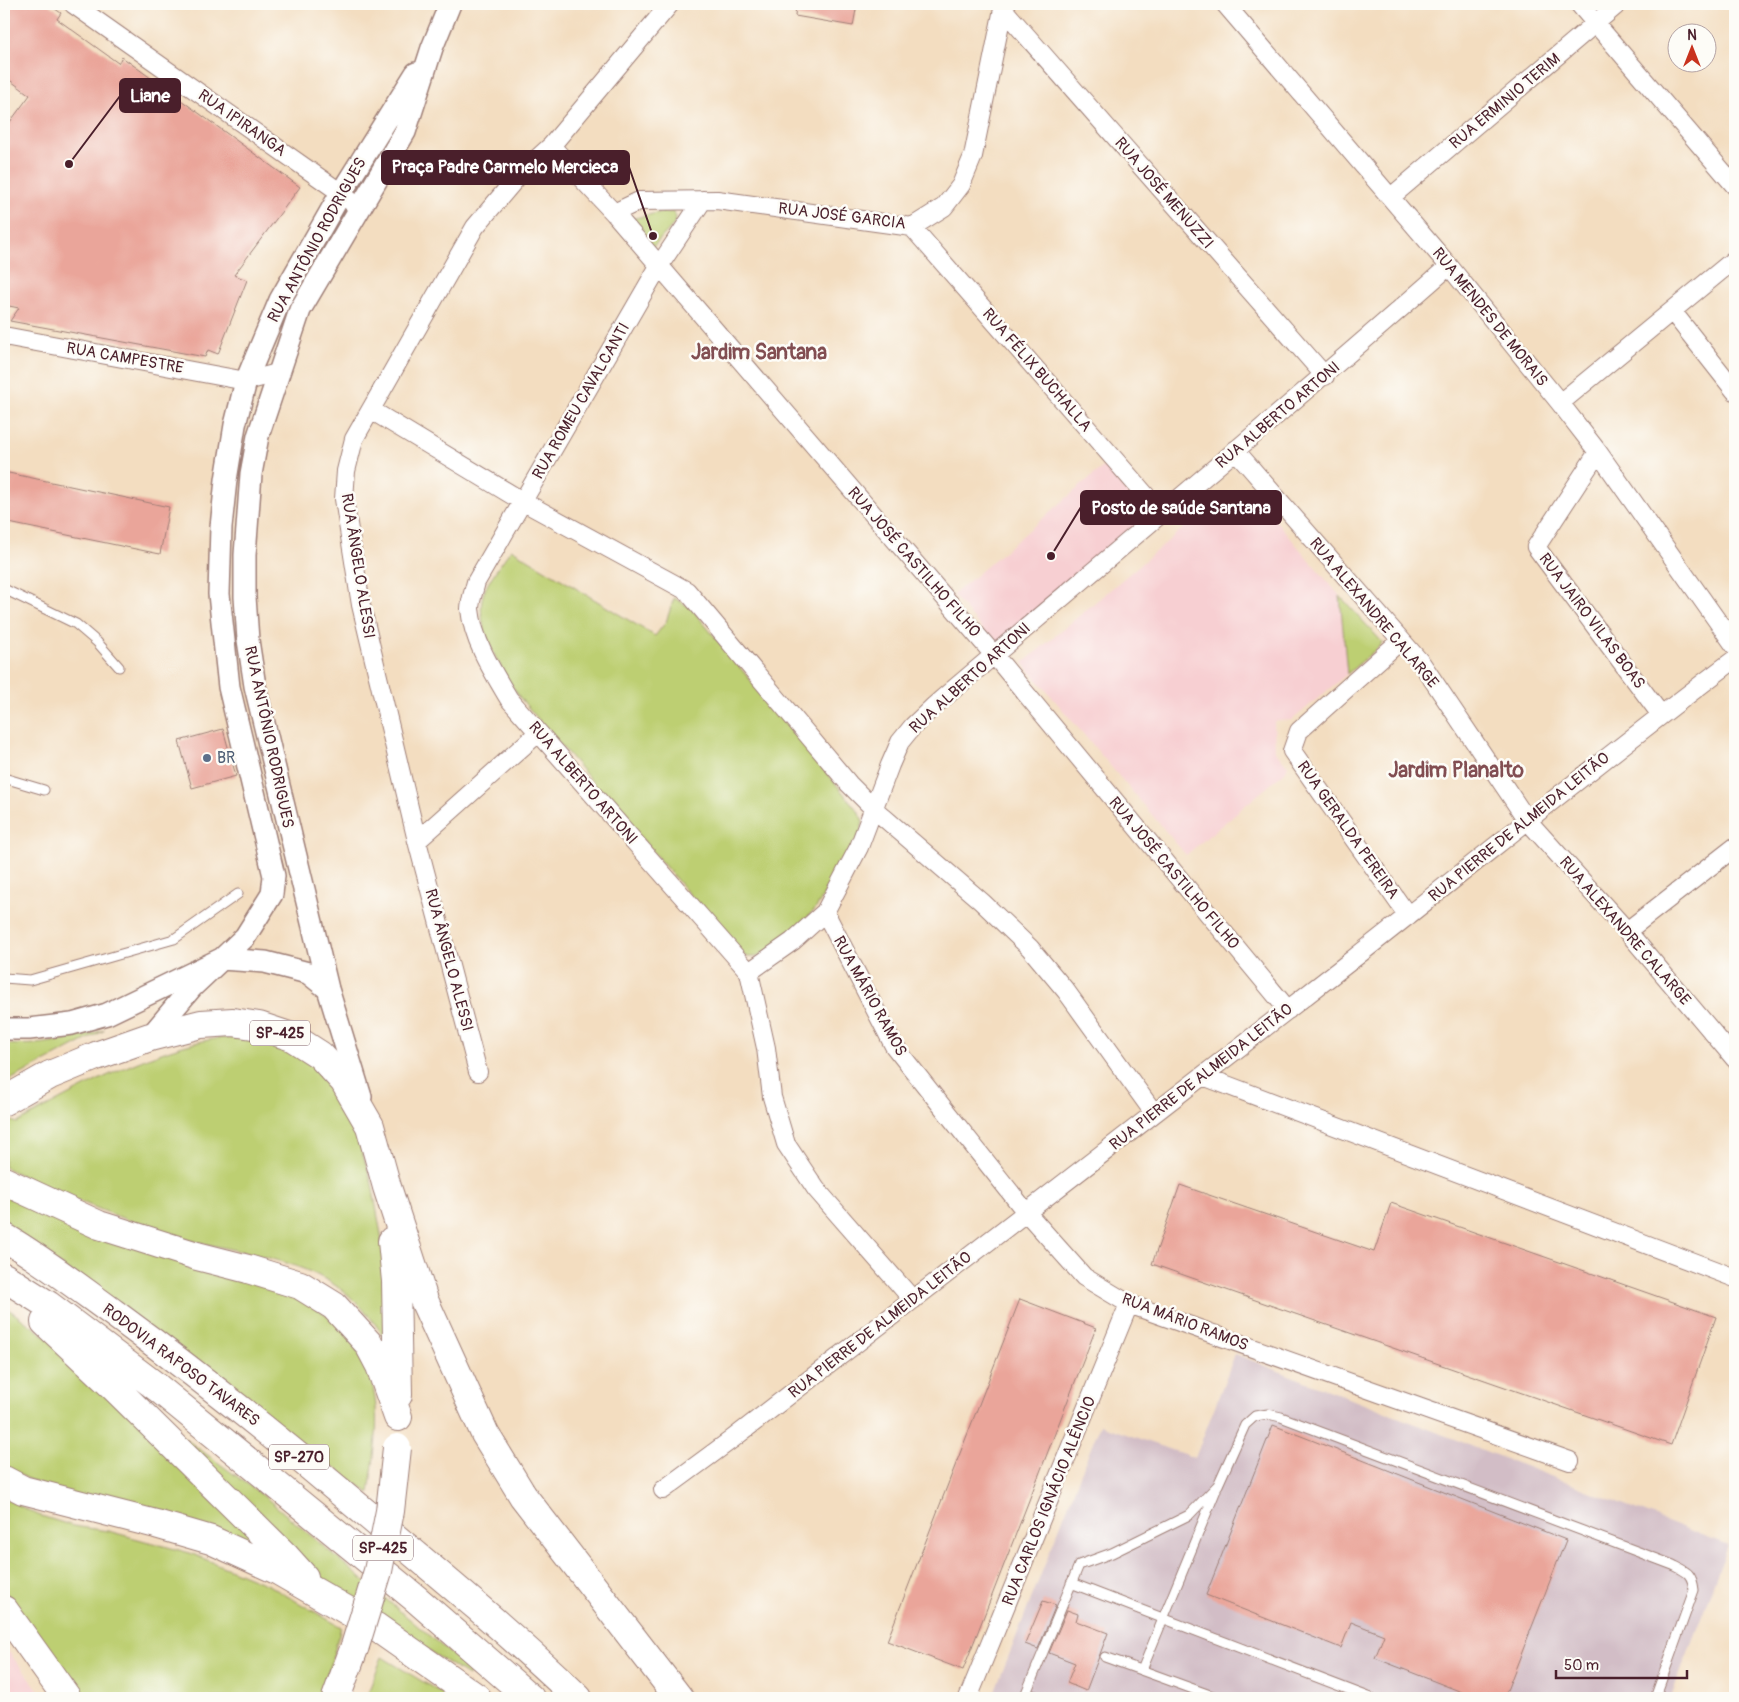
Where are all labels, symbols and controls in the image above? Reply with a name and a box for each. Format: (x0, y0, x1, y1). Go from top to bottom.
north arrow (1666, 22, 1716, 72)
text: N (1687, 27, 1697, 44)
street label: RUA ERMINIO TERIM (1445, 49, 1565, 153)
callout: Liane (120, 79, 180, 112)
text: Liane (130, 85, 171, 108)
street label: RUA IPIRANGA (194, 85, 290, 161)
street label: RUA JOSÉ MENUZZI (1110, 133, 1218, 253)
callout: Praça Padre Carmelo Mercieca (382, 151, 629, 184)
street label: RUA ANTÔNIO RODRIGUES (263, 154, 371, 326)
text: Praça Padre Carmelo Mercieca (392, 156, 619, 179)
street label: RUA JOSÉ GARCIA (777, 198, 907, 234)
street label: RUA MENDES DE MORAIS (1428, 244, 1552, 390)
street label: RUA FÉLIX BUCHALLA (978, 304, 1096, 436)
street label: RUA ROMEU CAVALCANTI (528, 319, 634, 483)
street label: RUA CAMPESTRE (65, 338, 185, 378)
district label: Jardim Santana (691, 339, 827, 366)
street label: RUA ALBERTO ARTONI (1212, 357, 1344, 473)
street label: RUA JOSÉ CASTILHO FILHO (843, 483, 985, 641)
callout: Posto de saúde Santana (1081, 491, 1281, 524)
street label: RUA ÂNGELO ALESSI (337, 492, 379, 640)
text: Posto de saúde Santana (1091, 497, 1272, 520)
street label: RUA ALEXANDRE CALARGE (1305, 534, 1443, 692)
street label: RUA JAIRO VILAS BOAS (1535, 549, 1649, 693)
street label: RUA ALBERTO ARTONI (905, 618, 1035, 738)
street label: RUA ANTÔNIO RODRIGUES (240, 644, 298, 830)
street label: RUA ALBERTO ARTONI (524, 717, 642, 849)
place label: BR (217, 748, 235, 768)
street label: RUA PIERRE DE ALMEIDA LEITÃO (1425, 748, 1613, 906)
marker: BR (201, 752, 213, 764)
street label: RUA GERALDA PEREIRA (1293, 757, 1403, 903)
district label: Jardim Planalto (1388, 757, 1525, 784)
street label: RUA JOSÉ CASTILHO FILHO (1104, 793, 1244, 953)
street label: RUA ALEXANDRE CALARGE (1555, 852, 1695, 1010)
street label: RUA ÂNGELO ALESSI (420, 887, 478, 1033)
street label: RUA MÁRIO RAMOS (829, 933, 911, 1059)
street label: RUA PIERRE DE ALMEIDA LEITÃO (1105, 999, 1297, 1155)
road number: SP-425 (250, 1020, 310, 1046)
street label: RUA PIERRE DE ALMEIDA LEITÃO (784, 1247, 976, 1403)
street label: RUA MÁRIO RAMOS (1119, 1289, 1251, 1355)
street label: RODOVIA RAPOSO TAVARES (99, 1299, 263, 1431)
street label: RUA CARLOS IGNÁCIO ALÊNCIO (997, 1393, 1100, 1608)
road number: SP-270 (269, 1444, 329, 1470)
road number: SP-425 (353, 1536, 413, 1560)
scale bar (1556, 1647, 1688, 1679)
text: 50 m (1564, 1656, 1599, 1675)

